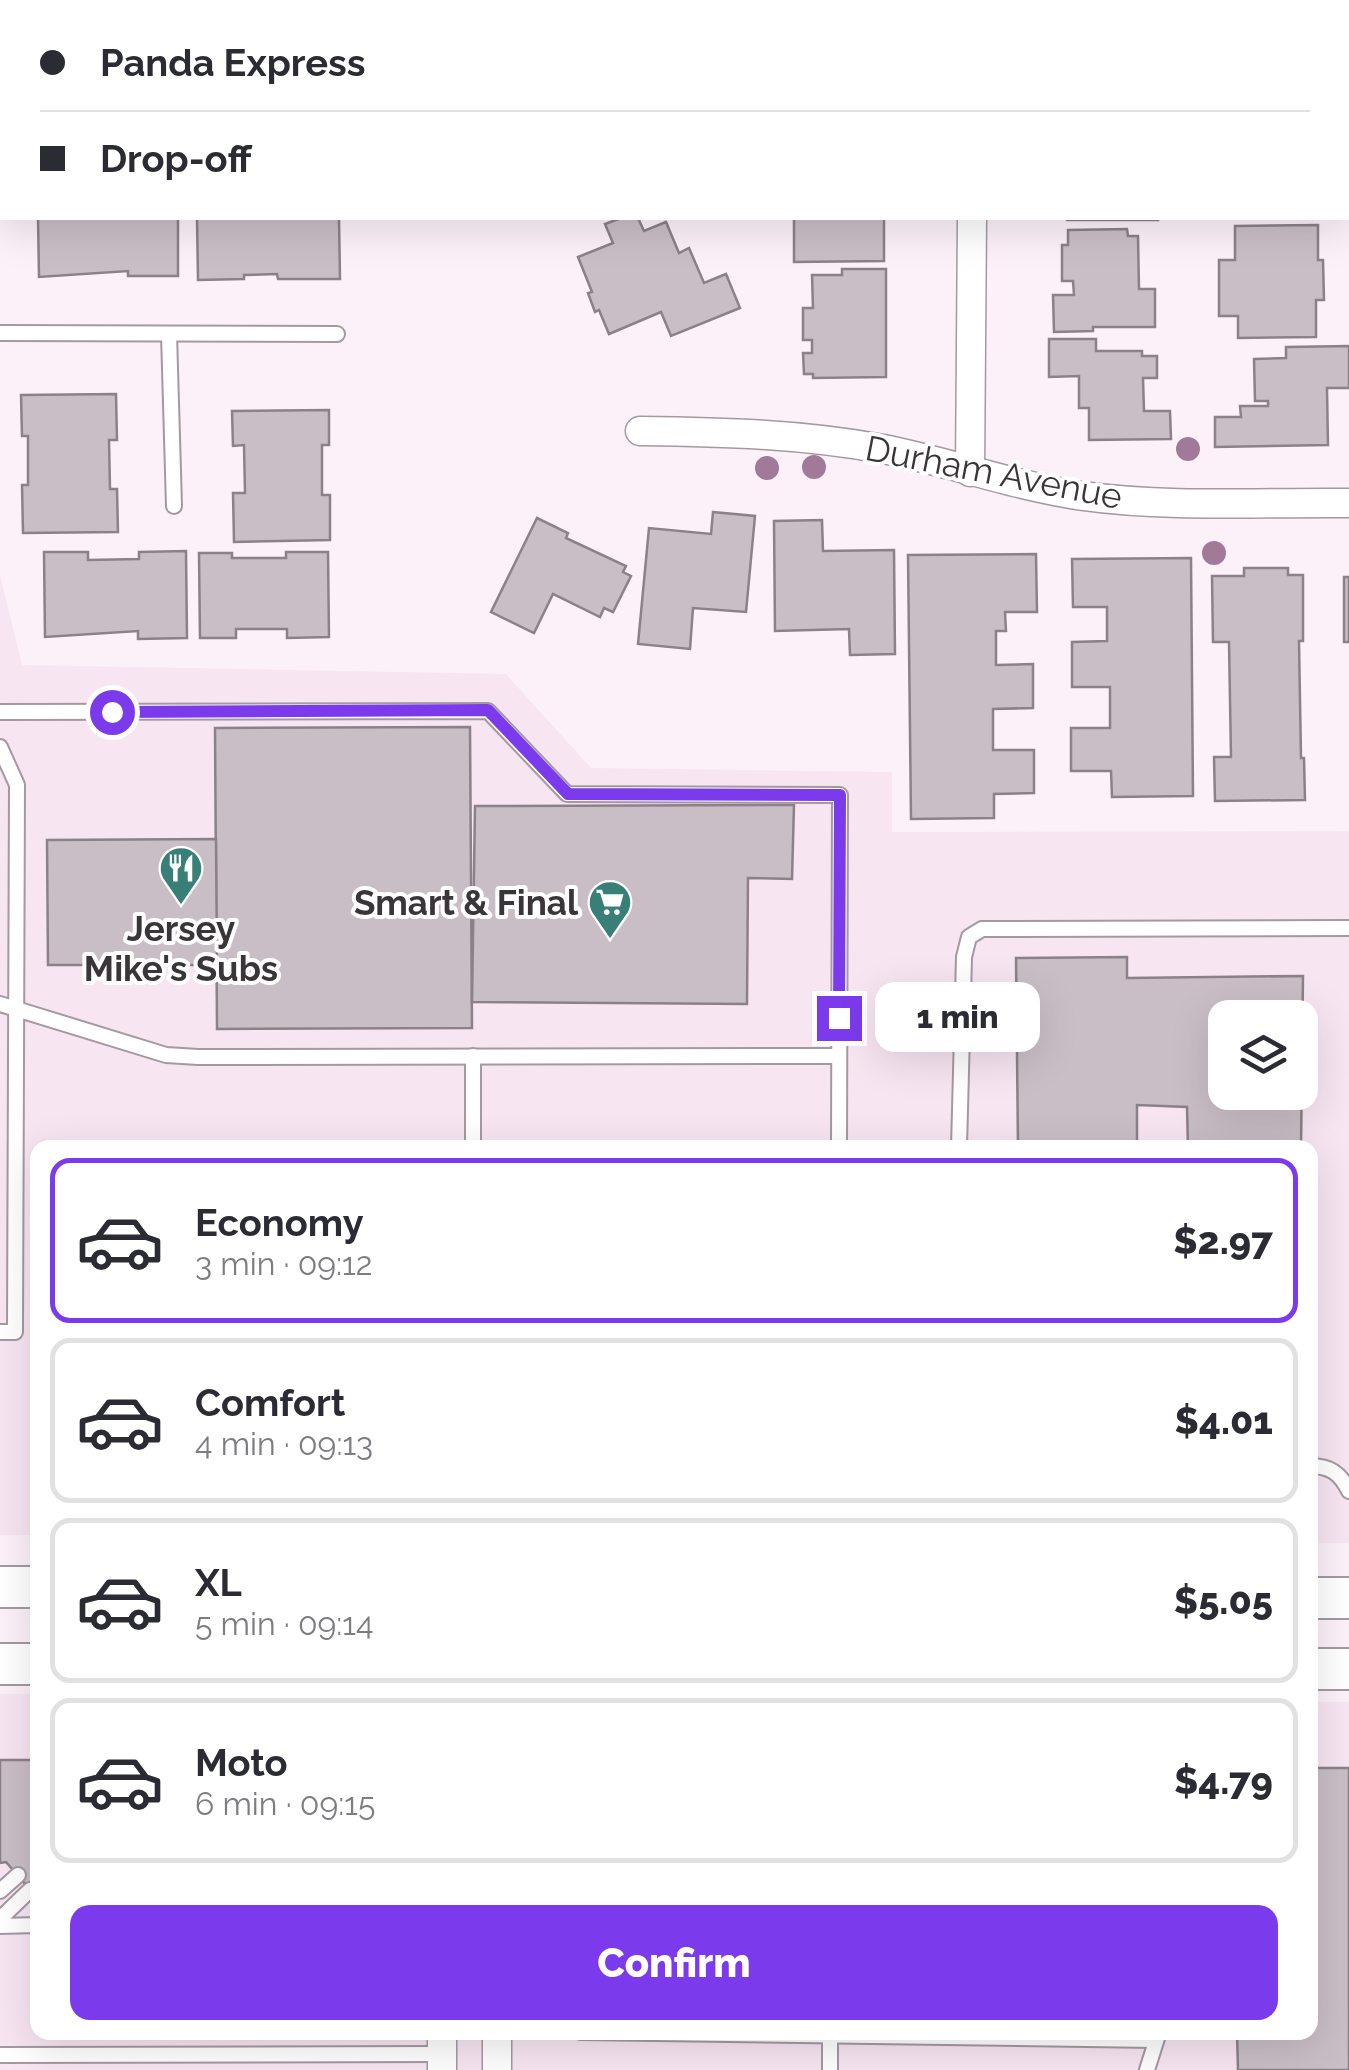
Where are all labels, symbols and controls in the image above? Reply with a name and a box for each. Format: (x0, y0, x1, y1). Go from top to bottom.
text: Panda Express (100, 40, 366, 85)
text: Drop-off (100, 136, 252, 181)
street label: Durham Avenue (862, 427, 1126, 517)
route start (90, 690, 135, 735)
restaurant icon: Jersey Mike's Subs (158, 845, 204, 906)
supermarket icon: Smart & Final (587, 879, 633, 940)
place label: Smart & Final (354, 882, 579, 923)
place label: Jersey Mike's Subs (84, 908, 278, 989)
callout: 1 min (874, 983, 1039, 1053)
route end (817, 996, 862, 1041)
text: 1 min (916, 998, 999, 1035)
map controls (1208, 1000, 1318, 1110)
button: layers (1208, 1000, 1318, 1110)
icon: car (75, 1196, 165, 1286)
text: Economy (195, 1200, 364, 1245)
text: $2.97 (1173, 1218, 1273, 1263)
text: 3 min · 09:12 (195, 1245, 372, 1282)
icon: car (75, 1376, 165, 1466)
text: Comfort (195, 1380, 345, 1425)
text: $4.01 (1175, 1398, 1273, 1443)
text: 4 min · 09:13 (195, 1425, 373, 1462)
icon: car (75, 1556, 165, 1646)
text: XL (195, 1560, 242, 1605)
text: $5.05 (1174, 1578, 1273, 1623)
text: 5 min · 09:14 (195, 1605, 374, 1642)
icon: car (75, 1736, 165, 1826)
text: Moto (195, 1740, 288, 1785)
text: $4.79 (1174, 1758, 1273, 1803)
text: 6 min · 09:15 (195, 1785, 375, 1822)
button: Confirm (70, 1905, 1278, 2020)

